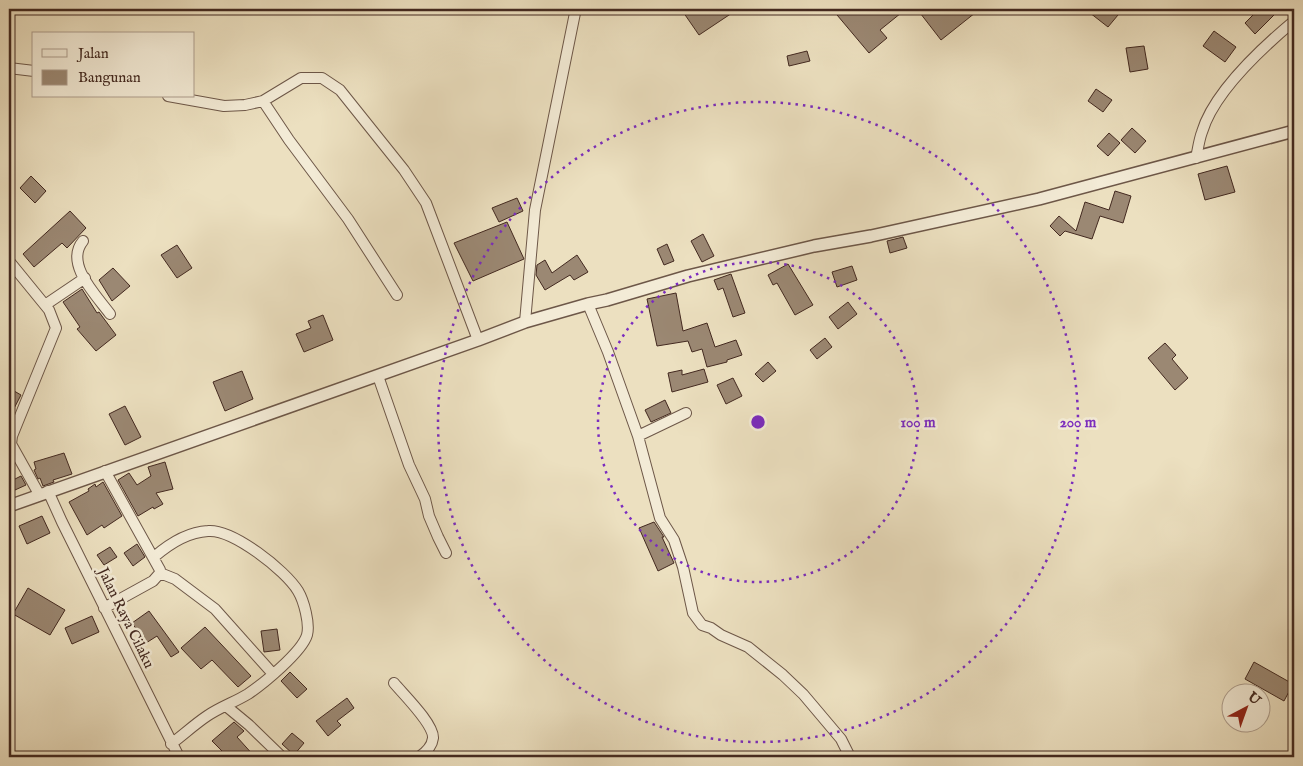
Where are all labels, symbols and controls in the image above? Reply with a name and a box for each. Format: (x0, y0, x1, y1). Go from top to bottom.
legend (32, 32, 195, 98)
text: Jalan (76, 44, 109, 63)
text: Bangunan (78, 68, 141, 87)
centre of rings (749, 413, 767, 431)
text: 100 m (900, 413, 936, 432)
text: 200 m (1060, 413, 1097, 432)
street label: Jalan Raya Cilaku (93, 563, 159, 672)
north arrow (1220, 684, 1270, 734)
text: U (1243, 688, 1265, 710)

